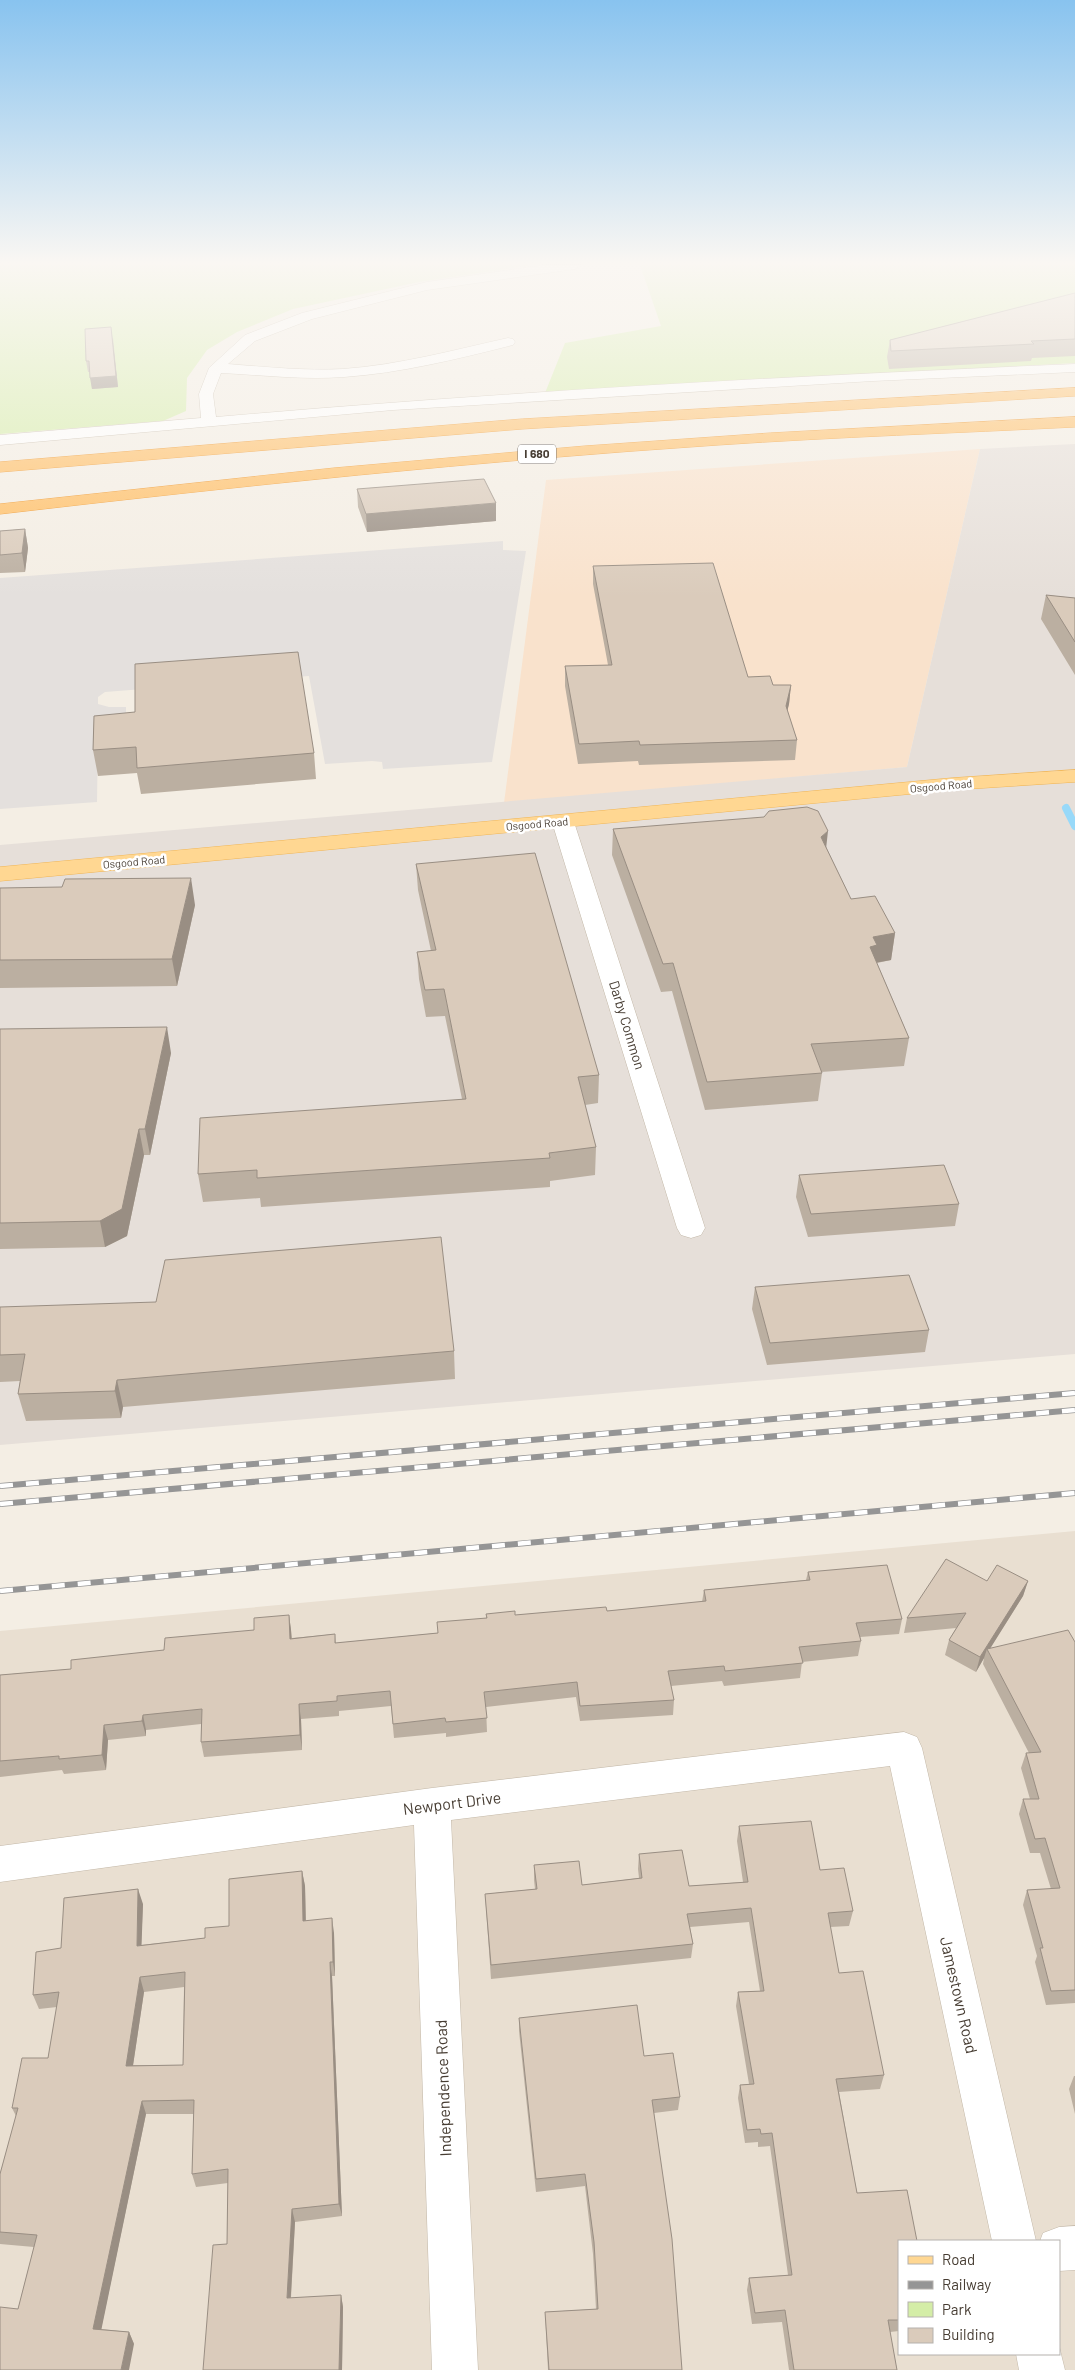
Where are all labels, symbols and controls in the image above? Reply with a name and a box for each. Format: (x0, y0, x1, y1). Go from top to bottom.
road number: I 680 (518, 444, 556, 464)
street label: Osgood Road (909, 776, 973, 795)
street label: Osgood Road (505, 814, 569, 833)
street label: Osgood Road (102, 852, 166, 871)
street label: Darby Common (606, 978, 649, 1071)
street label: Newport Drive (402, 1787, 502, 1818)
street label: Jamestown Road (937, 1935, 982, 2055)
street label: Independence Road (431, 2019, 454, 2157)
legend (898, 2240, 1060, 2355)
text: Road (942, 2250, 975, 2268)
text: Railway (942, 2275, 991, 2293)
text: Park (942, 2300, 972, 2318)
text: Building (942, 2325, 995, 2343)

